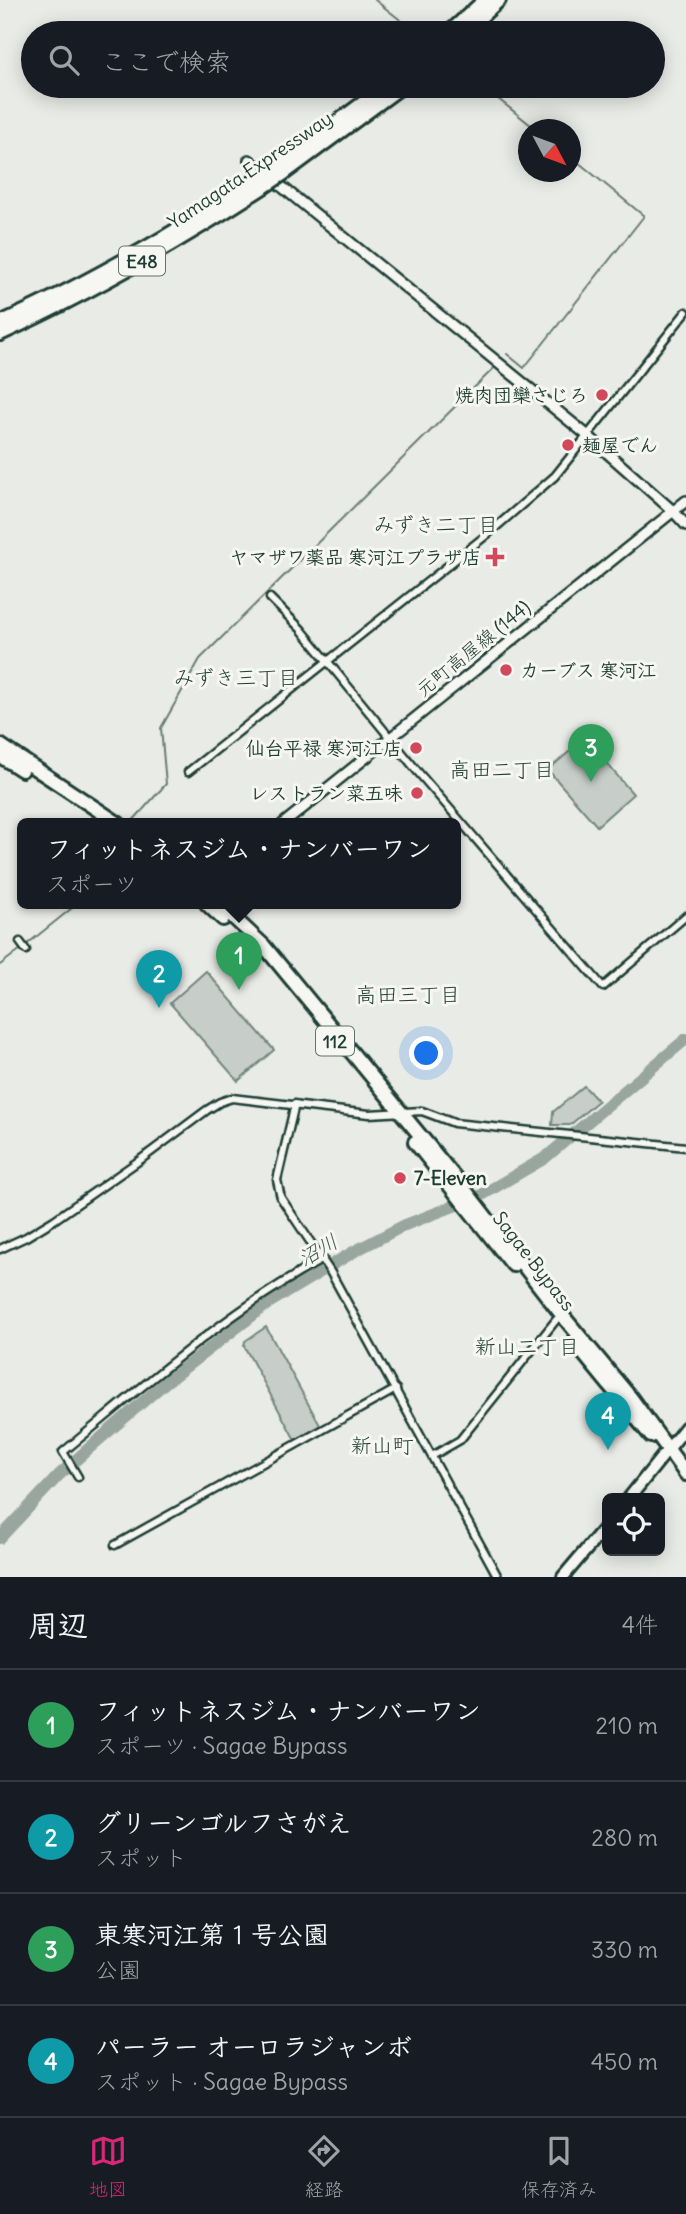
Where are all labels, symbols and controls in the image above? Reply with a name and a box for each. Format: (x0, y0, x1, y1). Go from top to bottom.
search box (21, 21, 665, 98)
icon: search (45, 41, 83, 79)
text: ここで検索 (101, 45, 231, 78)
street label: Yamagata Expressway (163, 106, 337, 234)
north arrow (518, 119, 581, 182)
road number: E48 (119, 246, 165, 276)
place label: 焼肉団欒さじろ (455, 383, 588, 407)
marker: 焼肉団欒さじろ (594, 387, 610, 403)
place label: 麺屋でん (582, 433, 658, 457)
marker: 麺屋でん (560, 437, 576, 453)
district label: みずき二丁目 (373, 511, 499, 538)
place label: ヤマザワ薬品 寒河江プラザ店 (229, 545, 481, 569)
marker: ヤマザワ薬品 寒河江プラザ店 (487, 549, 503, 565)
street label: 元町高屋線 (144) (411, 595, 535, 701)
place label: カーブス 寒河江 (520, 658, 656, 682)
marker: カーブス 寒河江 (498, 662, 514, 678)
district label: みずき三丁目 (173, 664, 299, 691)
pin: 3 (568, 724, 614, 782)
place label: 仙台平禄 寒河江店 (245, 736, 402, 760)
marker: 仙台平禄 寒河江店 (408, 740, 424, 756)
district label: 高田二丁目 (450, 756, 555, 783)
place label: レストラン菜五味 (249, 781, 403, 805)
marker: レストラン菜五味 (409, 785, 425, 801)
popup (17, 818, 461, 909)
text: フィットネスジム・ナンバーワン (46, 832, 432, 865)
text: スポーツ (46, 869, 138, 898)
pin: 1 (216, 932, 262, 990)
pin: 2 (136, 950, 182, 1008)
district label: 高田三丁目 (356, 981, 461, 1008)
road number: 112 (316, 1026, 354, 1056)
your location (409, 1036, 443, 1070)
place label: 7-Eleven (414, 1166, 487, 1190)
marker: 7-Eleven (392, 1170, 408, 1186)
street label: Sagae Bypass (488, 1206, 580, 1316)
water label: 沼川 (293, 1228, 343, 1272)
district label: 新山二丁目 (475, 1333, 580, 1360)
pin: 4 (585, 1392, 631, 1450)
district label: 新山町 (351, 1432, 414, 1459)
map controls (602, 1493, 665, 1556)
button: locate (602, 1493, 665, 1556)
text: 周辺 (28, 1606, 88, 1644)
text: 4件 (622, 1610, 658, 1639)
text: フィットネスジム・ナンバーワン (95, 1694, 481, 1727)
text: 1 (46, 1711, 56, 1740)
text: 210 m (595, 1711, 658, 1740)
text: スポーツ · Sagae Bypass (95, 1731, 347, 1760)
text: グリーンゴルフさがえ (95, 1806, 352, 1839)
text: 2 (45, 1823, 57, 1852)
text: 280 m (591, 1823, 658, 1852)
text: スポット (95, 1843, 187, 1872)
text: 東寒河江第１号公園 (95, 1918, 329, 1951)
text: 3 (44, 1935, 58, 1964)
text: 330 m (591, 1935, 658, 1964)
text: 公園 (95, 1955, 141, 1984)
text: パーラー オーロラジャンボ (95, 2030, 412, 2063)
text: 4 (44, 2047, 58, 2076)
text: 450 m (591, 2047, 658, 2076)
text: スポット · Sagae Bypass (95, 2067, 348, 2096)
tab: 地図 (89, 2132, 127, 2201)
tab: 経路 (305, 2132, 343, 2201)
tab: 保存済み (521, 2132, 597, 2201)

